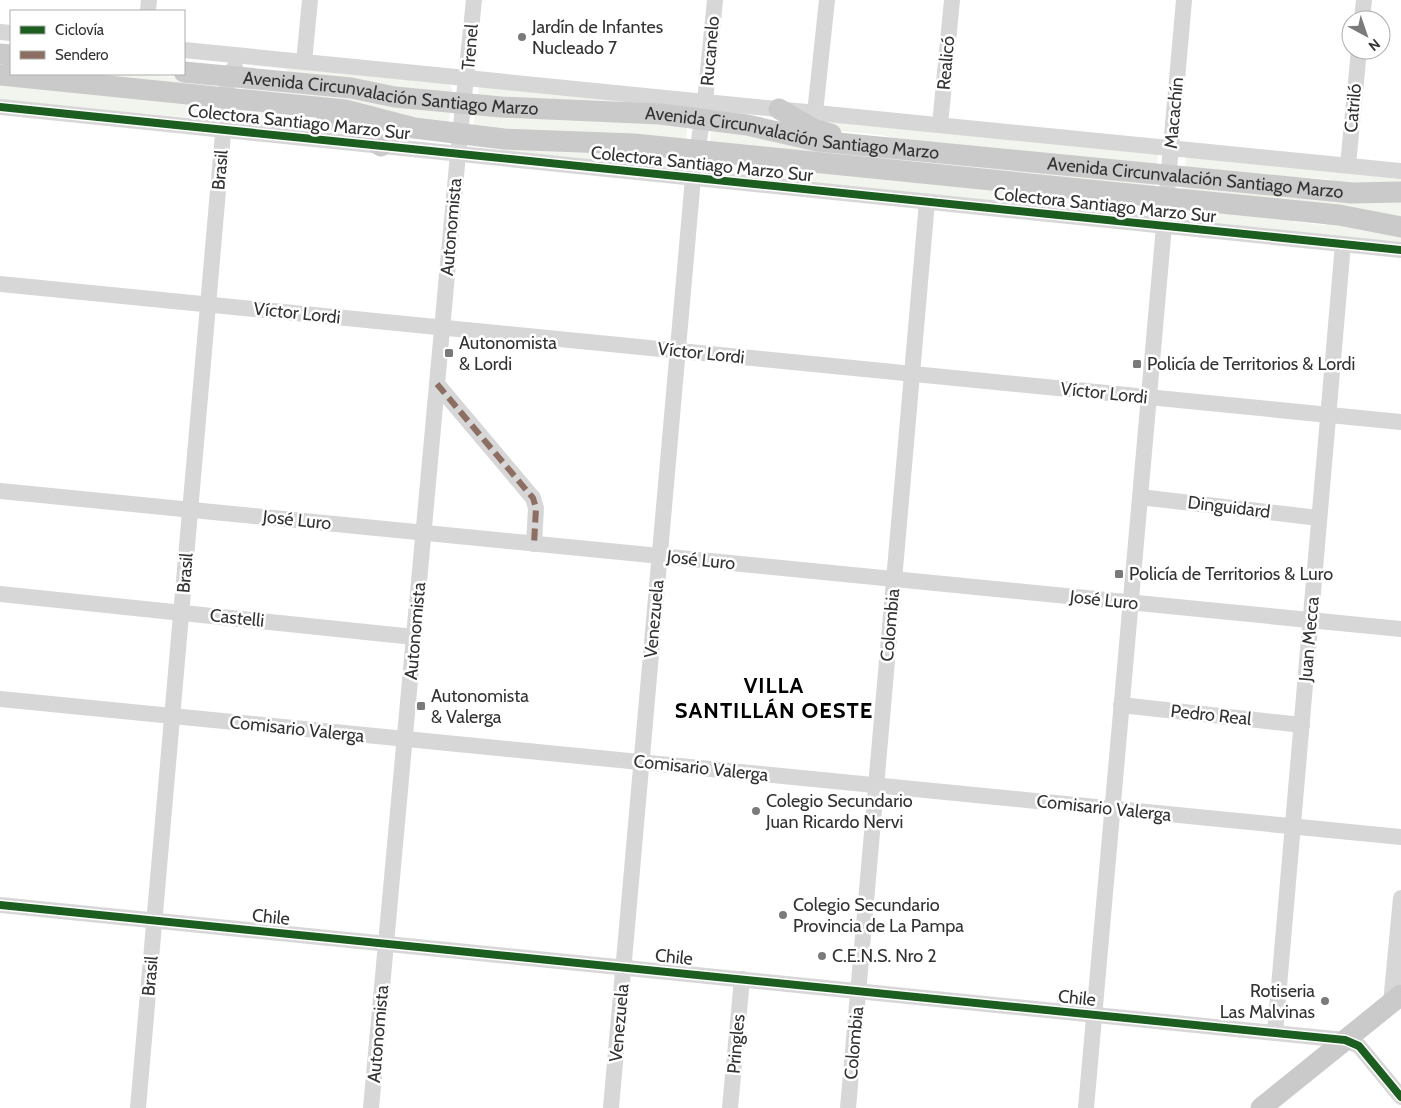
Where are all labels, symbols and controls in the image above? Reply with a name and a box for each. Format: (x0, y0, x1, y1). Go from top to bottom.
legend (10, 10, 185, 75)
north arrow (1341, 10, 1391, 60)
street label: Rucanelo (696, 15, 724, 87)
place label: Jardín de Infantes Nucleado 7 (531, 16, 663, 59)
text: Ciclovía (55, 21, 105, 39)
street label: Trenel (457, 22, 483, 71)
marker: Jardín de Infantes Nucleado 7 (516, 31, 528, 43)
street label: Realicó (933, 35, 959, 91)
text: N (1365, 35, 1384, 55)
text: Sendero (55, 46, 109, 64)
street label: Avenida Circunvalación Santiago Marzo (242, 67, 539, 120)
street label: Macachín (1160, 76, 1188, 150)
street label: Catriló (1340, 82, 1366, 133)
street label: Colectora Santiago Marzo Sur (187, 99, 412, 145)
street label: Avenida Circunvalación Santiago Marzo (645, 102, 940, 164)
street label: Colectora Santiago Marzo Sur (590, 141, 815, 187)
street label: Brasil (207, 148, 233, 191)
street label: Avenida Circunvalación Santiago Marzo (1046, 152, 1345, 203)
street label: Autonomista (436, 177, 466, 277)
street label: Colectora Santiago Marzo Sur (993, 182, 1218, 228)
street label: Víctor Lordi (252, 297, 342, 329)
place label: Autonomista & Lordi (459, 332, 557, 375)
street label: Víctor Lordi (656, 337, 746, 369)
marker: Autonomista & Lordi (443, 347, 455, 359)
place label: Policía de Territorios & Lordi (1147, 353, 1355, 375)
marker: Policía de Territorios & Lordi (1131, 358, 1143, 370)
street label: Víctor Lordi (1059, 377, 1149, 409)
street label: Dinguidard (1186, 491, 1272, 523)
street label: José Luro (261, 505, 332, 535)
street label: José Luro (665, 545, 736, 575)
street label: Brasil (172, 551, 198, 594)
place label: Policía de Territorios & Luro (1129, 563, 1333, 585)
marker: Policía de Territorios & Luro (1113, 568, 1125, 580)
street label: Venezuela (640, 579, 668, 659)
street label: Autonomista (400, 581, 430, 681)
street label: José Luro (1068, 585, 1139, 615)
street label: Colombia (876, 587, 904, 662)
street label: Juan Mecca (1294, 595, 1324, 683)
street label: Castelli (209, 604, 265, 632)
district label: VILLA SANTILLÁN OESTE (675, 672, 873, 724)
place label: Autonomista & Valerga (431, 685, 529, 728)
marker: Autonomista & Valerga (415, 700, 427, 712)
street label: Pedro Real (1169, 700, 1253, 730)
street label: Comisario Valerga (229, 711, 366, 747)
street label: Comisario Valerga (633, 750, 770, 786)
place label: Colegio Secundario Juan Ricardo Nervi (765, 790, 913, 833)
street label: Comisario Valerga (1036, 790, 1173, 826)
marker: Colegio Secundario Juan Ricardo Nervi (750, 805, 762, 817)
place label: Colegio Secundario Provincia de La Pampa (793, 894, 964, 937)
street label: Chile (251, 904, 291, 930)
marker: Colegio Secundario Provincia de La Pampa (777, 909, 789, 921)
street label: Chile (654, 944, 694, 970)
place label: C.E.N.S. Nro 2 (832, 945, 937, 967)
marker: C.E.N.S. Nro 2 (816, 950, 828, 962)
street label: Brasil (137, 954, 163, 997)
place label: Rotiseria Las Malvinas (1220, 980, 1315, 1023)
street label: Venezuela (605, 983, 633, 1063)
street label: Autonomista (363, 984, 393, 1084)
street label: Chile (1057, 985, 1097, 1011)
marker: Rotiseria Las Malvinas (1319, 995, 1331, 1007)
street label: Colombia (840, 1005, 868, 1080)
street label: Pringles (722, 1013, 750, 1075)

